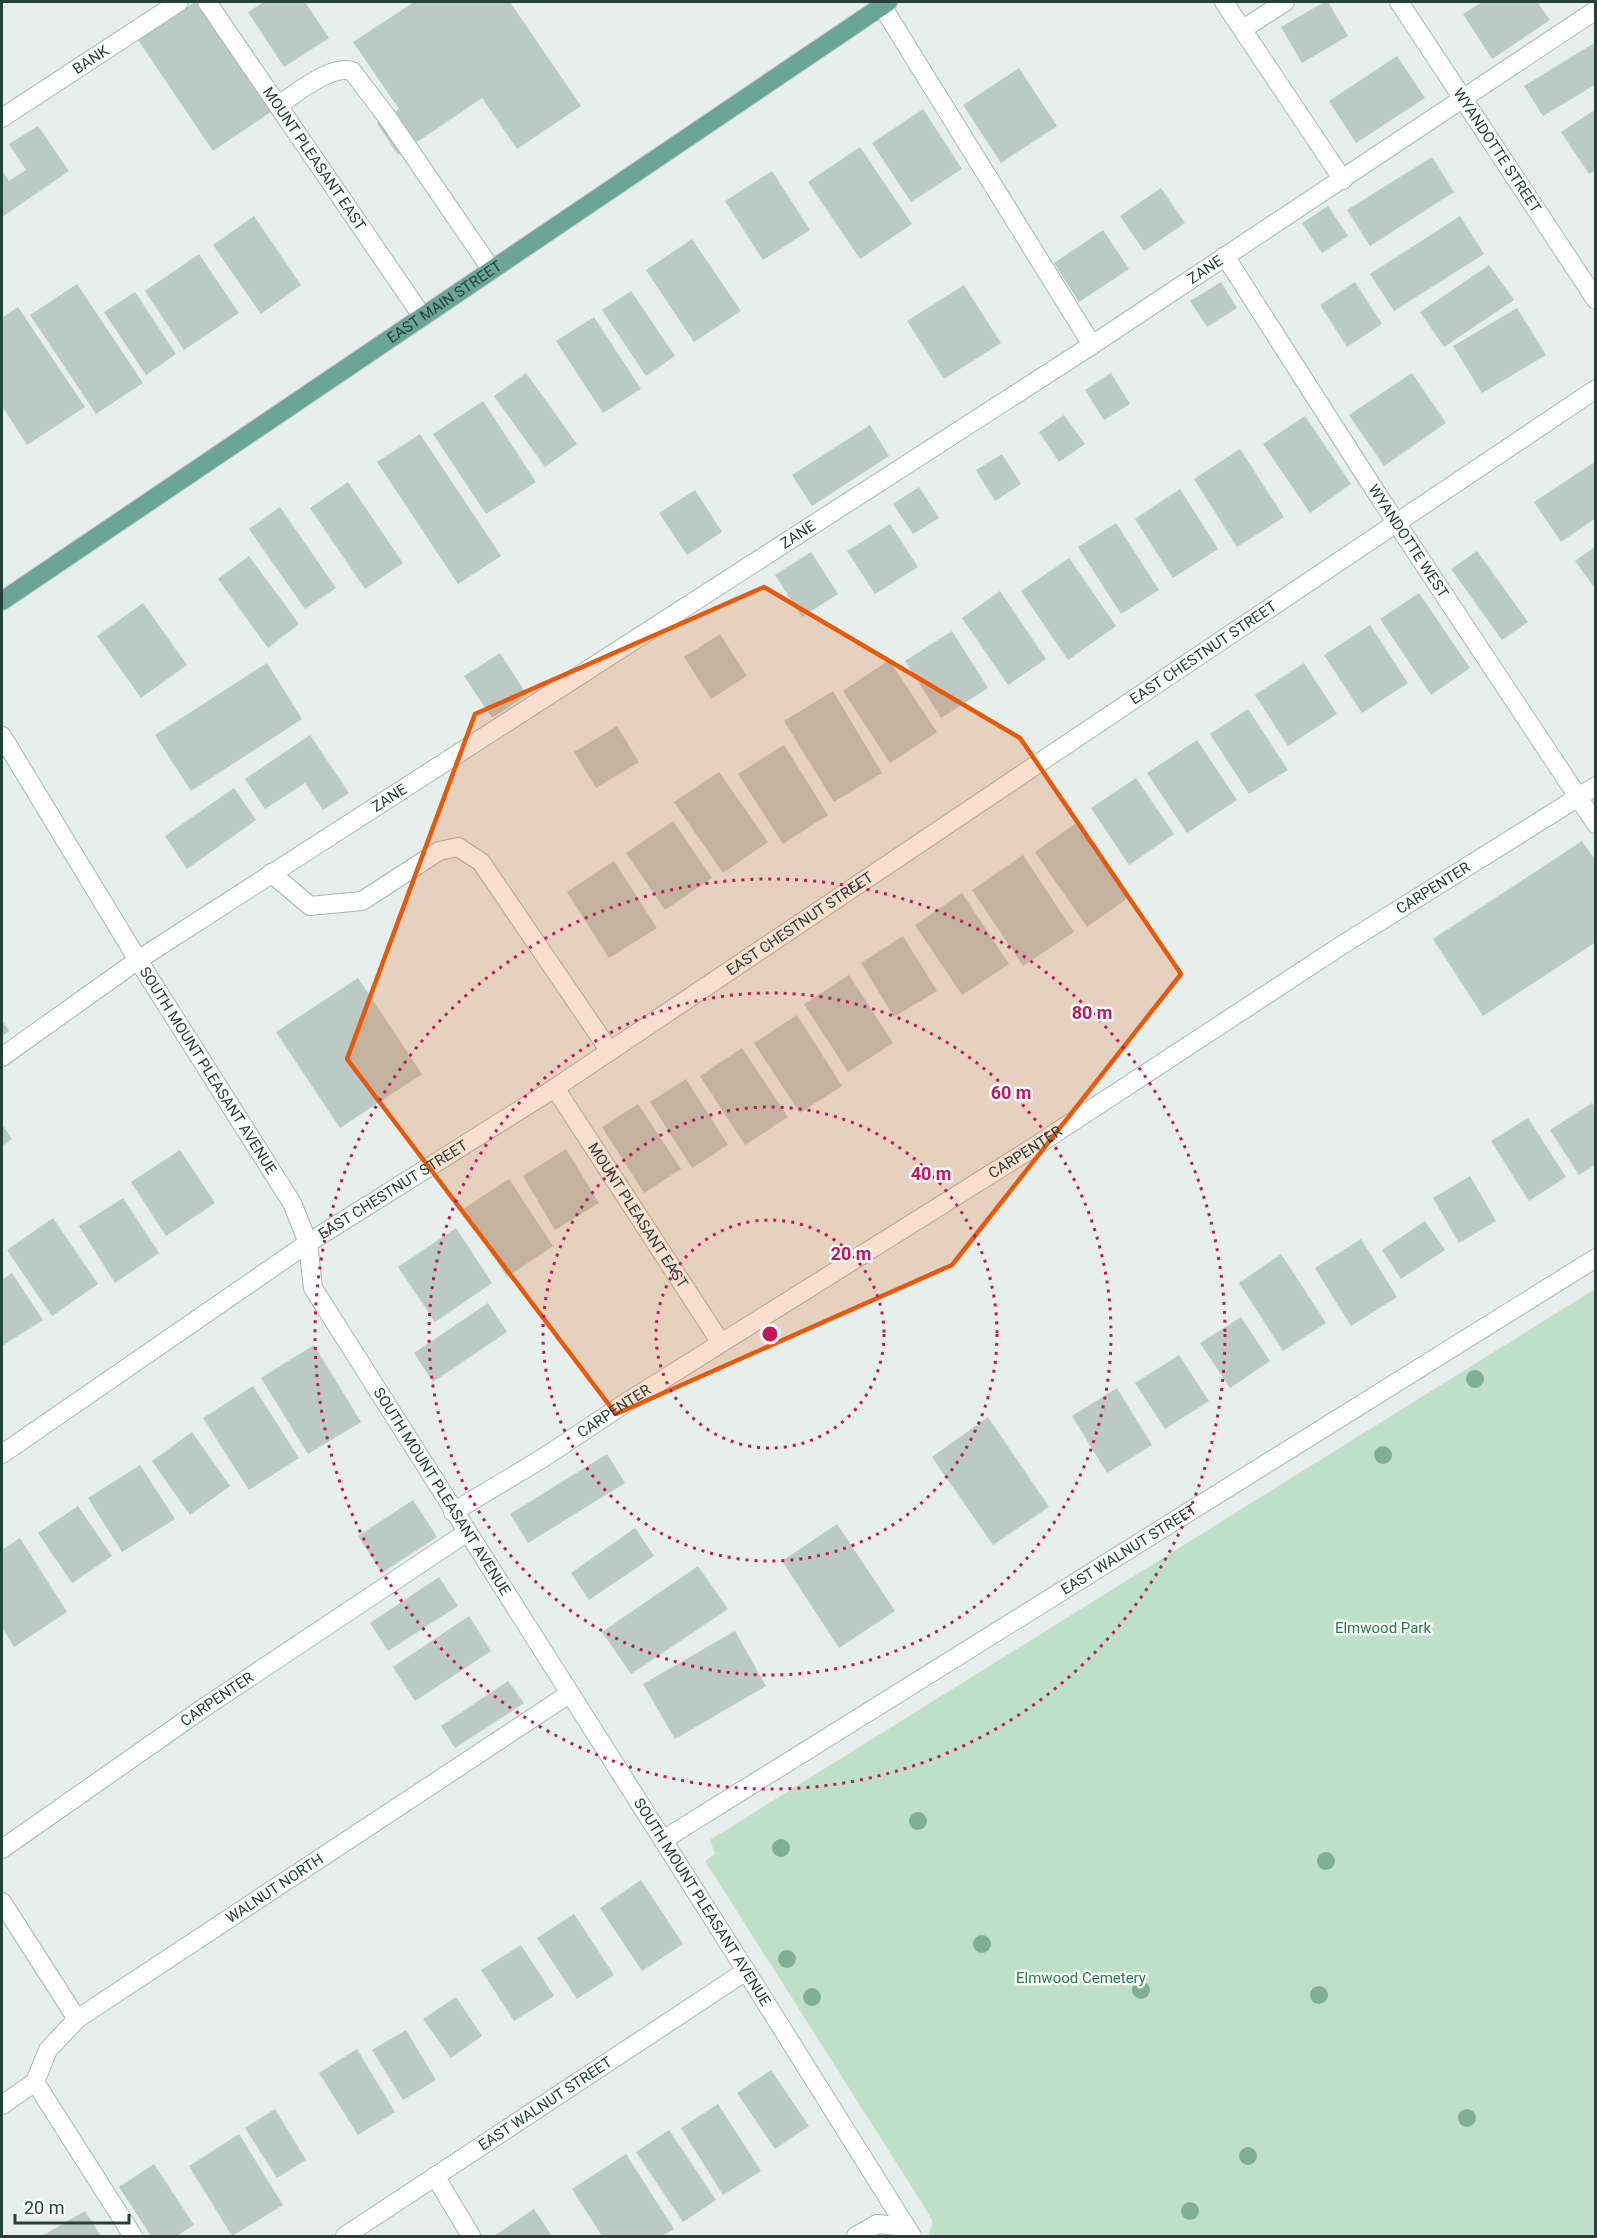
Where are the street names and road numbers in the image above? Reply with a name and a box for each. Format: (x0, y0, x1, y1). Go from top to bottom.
street label: BANK (69, 41, 113, 78)
street label: MOUNT PLEASANT EAST (259, 84, 370, 234)
street label: WYANDOTTE STREET (1449, 85, 1545, 216)
street label: ZANE (1184, 251, 1226, 288)
street label: EAST MAIN STREET (384, 257, 505, 347)
street label: WYANDOTTE WEST (1364, 481, 1452, 601)
street label: ZANE (777, 517, 819, 553)
street label: EAST CHESTNUT STREET (1126, 597, 1280, 708)
street label: ZANE (368, 780, 411, 816)
street label: CARPENTER (1393, 858, 1474, 918)
street label: EAST CHESTNUT STREET (723, 868, 876, 979)
street label: SOUTH MOUNT PLEASANT AVENUE (136, 964, 281, 1178)
street label: CARPENTER (985, 1122, 1066, 1182)
street label: EAST CHESTNUT STREET (315, 1136, 471, 1243)
street label: MOUNT PLEASANT EAST (584, 1139, 692, 1291)
street label: CARPENTER (574, 1381, 654, 1442)
street label: SOUTH MOUNT PLEASANT AVENUE (370, 1384, 515, 1599)
street label: EAST WALNUT STREET (1058, 1500, 1200, 1599)
street label: CARPENTER (177, 1668, 257, 1730)
street label: SOUTH MOUNT PLEASANT AVENUE (630, 1795, 775, 2009)
street label: WALNUT NORTH (222, 1850, 327, 1927)
street label: EAST WALNUT STREET (475, 2053, 616, 2154)

